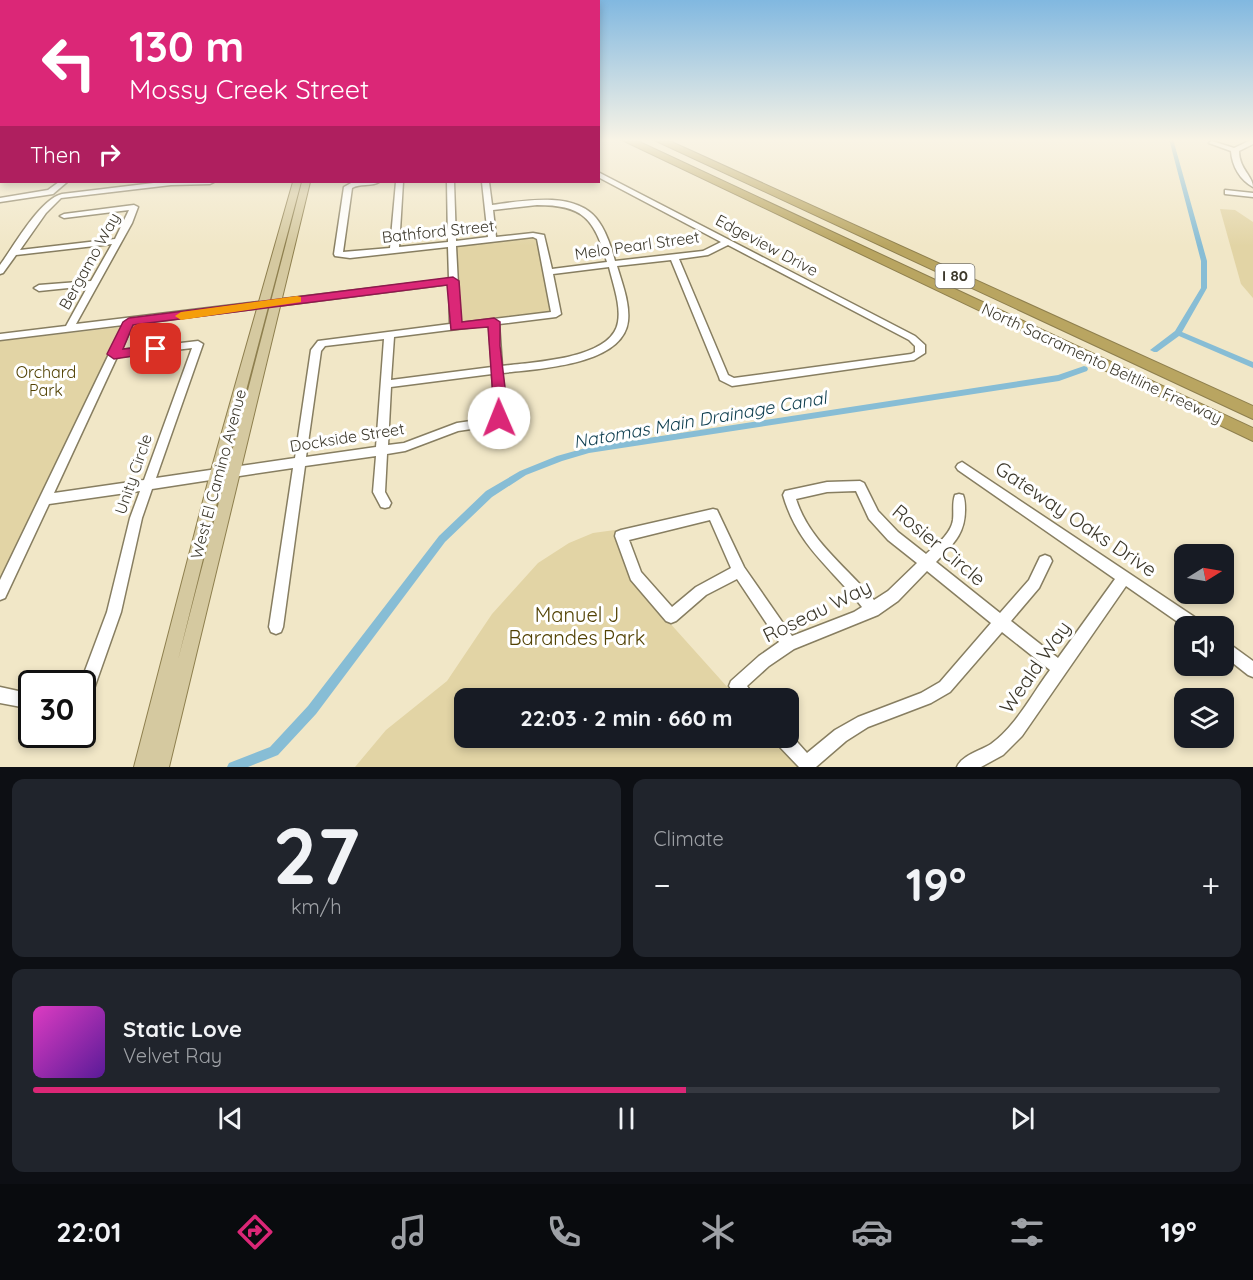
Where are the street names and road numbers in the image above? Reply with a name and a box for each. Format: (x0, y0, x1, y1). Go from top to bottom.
street label: Bergamo Way (54, 209, 124, 313)
street label: Edgeview Drive (712, 210, 822, 280)
street label: Bathford Street (381, 215, 495, 247)
street label: Melo Pearl Street (573, 226, 701, 264)
road number: I 80 (936, 264, 974, 288)
street label: North Sacramento Beltline Freeway (979, 298, 1225, 428)
street label: West El Camino Avenue (186, 387, 250, 561)
street label: Dockside Street (288, 418, 406, 456)
street label: Unity Circle (110, 431, 156, 517)
street label: Gateway Oaks Drive (991, 455, 1162, 582)
street label: Rosier Circle (888, 498, 991, 591)
street label: Roseau Way (758, 574, 875, 648)
street label: Weald Way (994, 616, 1076, 718)

